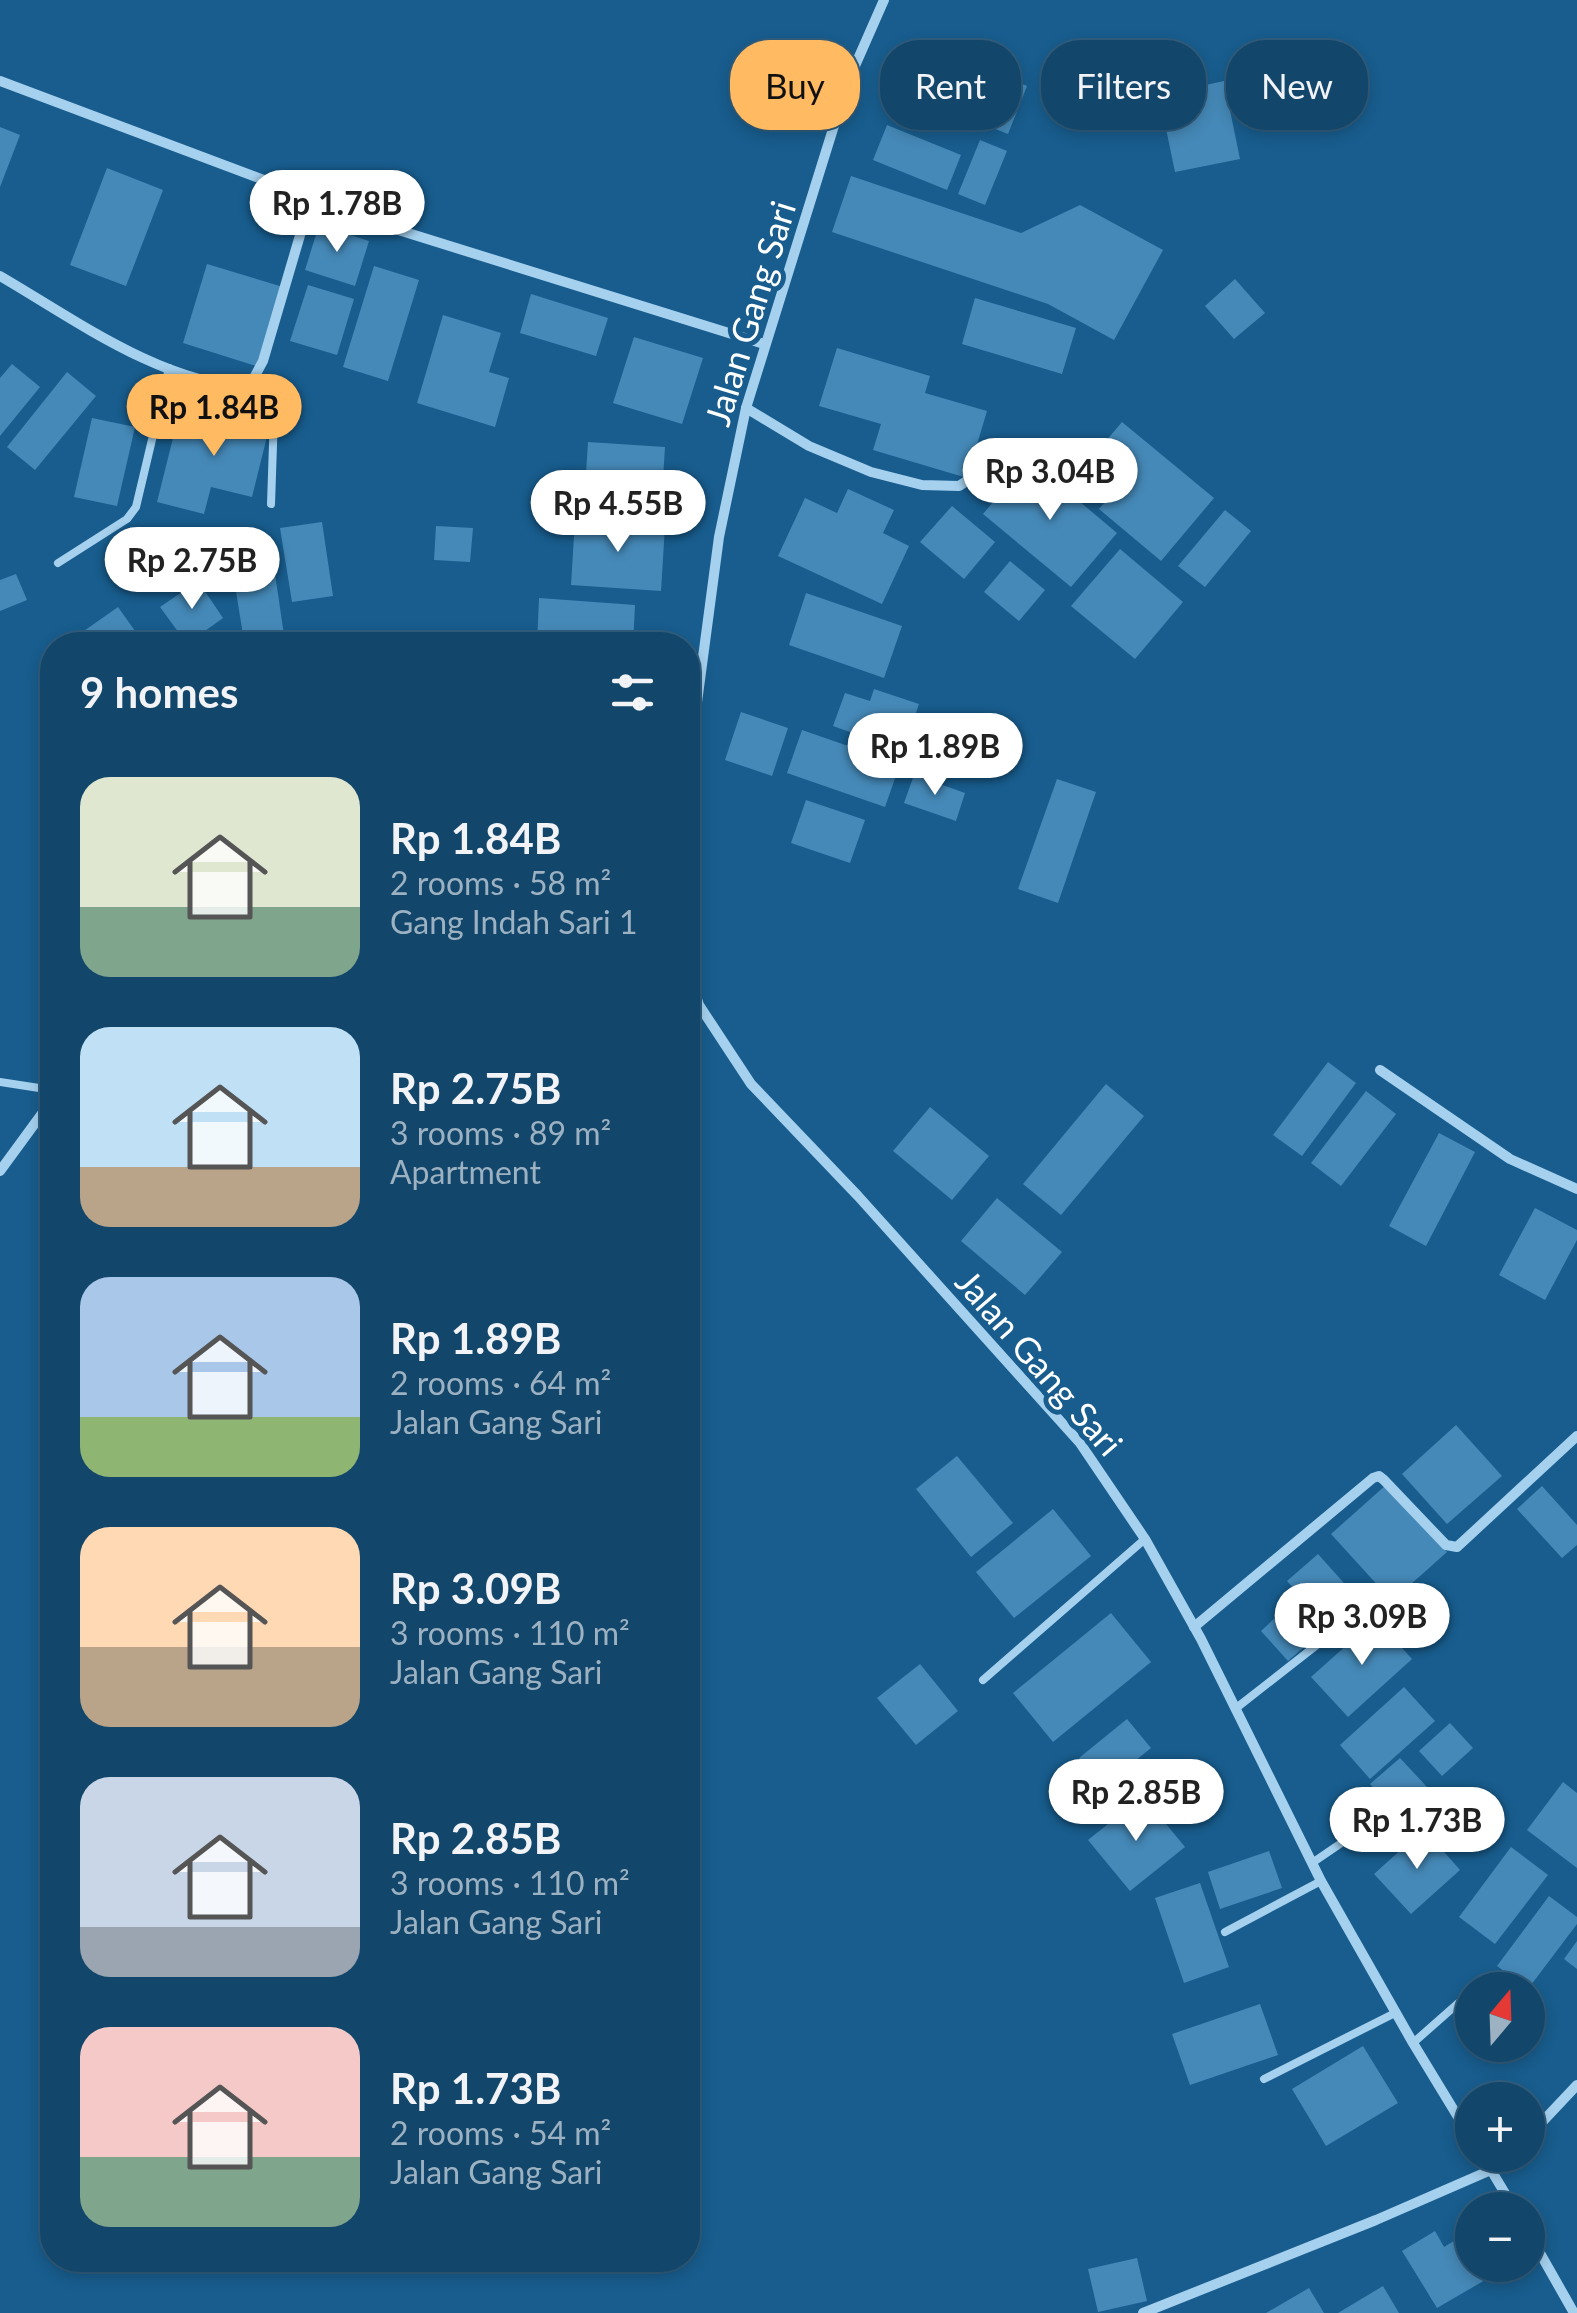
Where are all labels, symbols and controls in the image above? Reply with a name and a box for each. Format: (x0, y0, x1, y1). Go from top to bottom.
chip: Buy (730, 40, 860, 130)
chip: Rent (880, 40, 1021, 130)
chip: Filters (1041, 40, 1206, 130)
chip: New (1226, 40, 1368, 130)
pin: Rp 1.78B (234, 170, 440, 255)
text: Rp 1.78B (272, 183, 402, 222)
street label: Jalan Gang Sari (695, 196, 803, 430)
pin: Rp 1.84B (111, 374, 317, 459)
text: Rp 1.84B (149, 387, 279, 426)
pin: Rp 3.04B (947, 438, 1153, 523)
text: Rp 3.04B (985, 451, 1115, 490)
pin: Rp 4.55B (515, 470, 721, 555)
text: Rp 4.55B (553, 483, 683, 522)
pin: Rp 2.75B (89, 527, 295, 612)
text: Rp 2.75B (127, 540, 257, 579)
icon: filters (605, 665, 660, 720)
text: 9 homes (80, 667, 238, 717)
pin: Rp 1.89B (832, 713, 1038, 798)
text: Rp 1.89B (870, 726, 1000, 765)
text: Rp 1.84B (390, 813, 562, 863)
icon: home (160, 817, 280, 937)
text: 2 rooms · 58 m² (390, 863, 611, 902)
text: Gang Indah Sari 1 (390, 902, 637, 941)
text: Rp 2.75B (390, 1063, 562, 1113)
icon: home (160, 1067, 280, 1187)
text: 3 rooms · 89 m² (390, 1113, 611, 1152)
text: Apartment (390, 1152, 541, 1191)
street label: Jalan Gang Sari (948, 1261, 1132, 1463)
text: Rp 1.89B (390, 1313, 562, 1363)
icon: home (160, 1317, 280, 1437)
text: 2 rooms · 64 m² (390, 1363, 611, 1402)
text: Jalan Gang Sari (390, 1402, 603, 1441)
text: Rp 3.09B (390, 1563, 562, 1613)
icon: home (160, 1567, 280, 1687)
pin: Rp 3.09B (1259, 1583, 1465, 1668)
text: Rp 3.09B (1297, 1596, 1427, 1635)
text: 3 rooms · 110 m² (390, 1613, 630, 1652)
text: Jalan Gang Sari (390, 1652, 603, 1691)
pin: Rp 2.85B (1033, 1759, 1239, 1844)
text: Rp 2.85B (1071, 1772, 1201, 1811)
pin: Rp 1.73B (1314, 1787, 1520, 1872)
text: Rp 1.73B (1352, 1800, 1482, 1839)
text: Rp 2.85B (390, 1813, 562, 1863)
icon: home (160, 1817, 280, 1937)
text: 3 rooms · 110 m² (390, 1863, 630, 1902)
text: Jalan Gang Sari (390, 1902, 603, 1941)
north arrow (1455, 1972, 1545, 2062)
map controls (1455, 1972, 1545, 2282)
text: Rp 1.73B (390, 2063, 562, 2113)
icon: home (160, 2067, 280, 2187)
button: + (1455, 2082, 1545, 2172)
text: 2 rooms · 54 m² (390, 2113, 611, 2152)
text: Jalan Gang Sari (390, 2152, 603, 2191)
button: − (1455, 2192, 1545, 2282)

